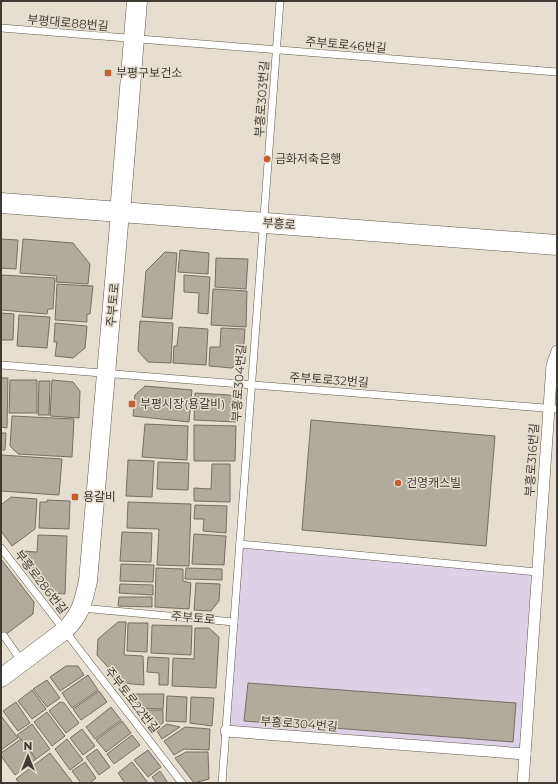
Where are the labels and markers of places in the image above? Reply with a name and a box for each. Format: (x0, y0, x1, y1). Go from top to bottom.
place label: 부평구보건소 (116, 65, 182, 80)
marker: 부평구보건소 (103, 68, 113, 78)
place label: 금화저축은행 (275, 151, 341, 166)
marker: 금화저축은행 (262, 154, 272, 164)
place label: 부평시장(용갈비) (140, 396, 225, 411)
marker: 부평시장(용갈비) (127, 399, 137, 409)
place label: 건영캐스빌 (406, 475, 461, 490)
marker: 건영캐스빌 (393, 478, 403, 488)
place label: 용갈비 (83, 489, 116, 504)
marker: 용갈비 (70, 492, 80, 502)

